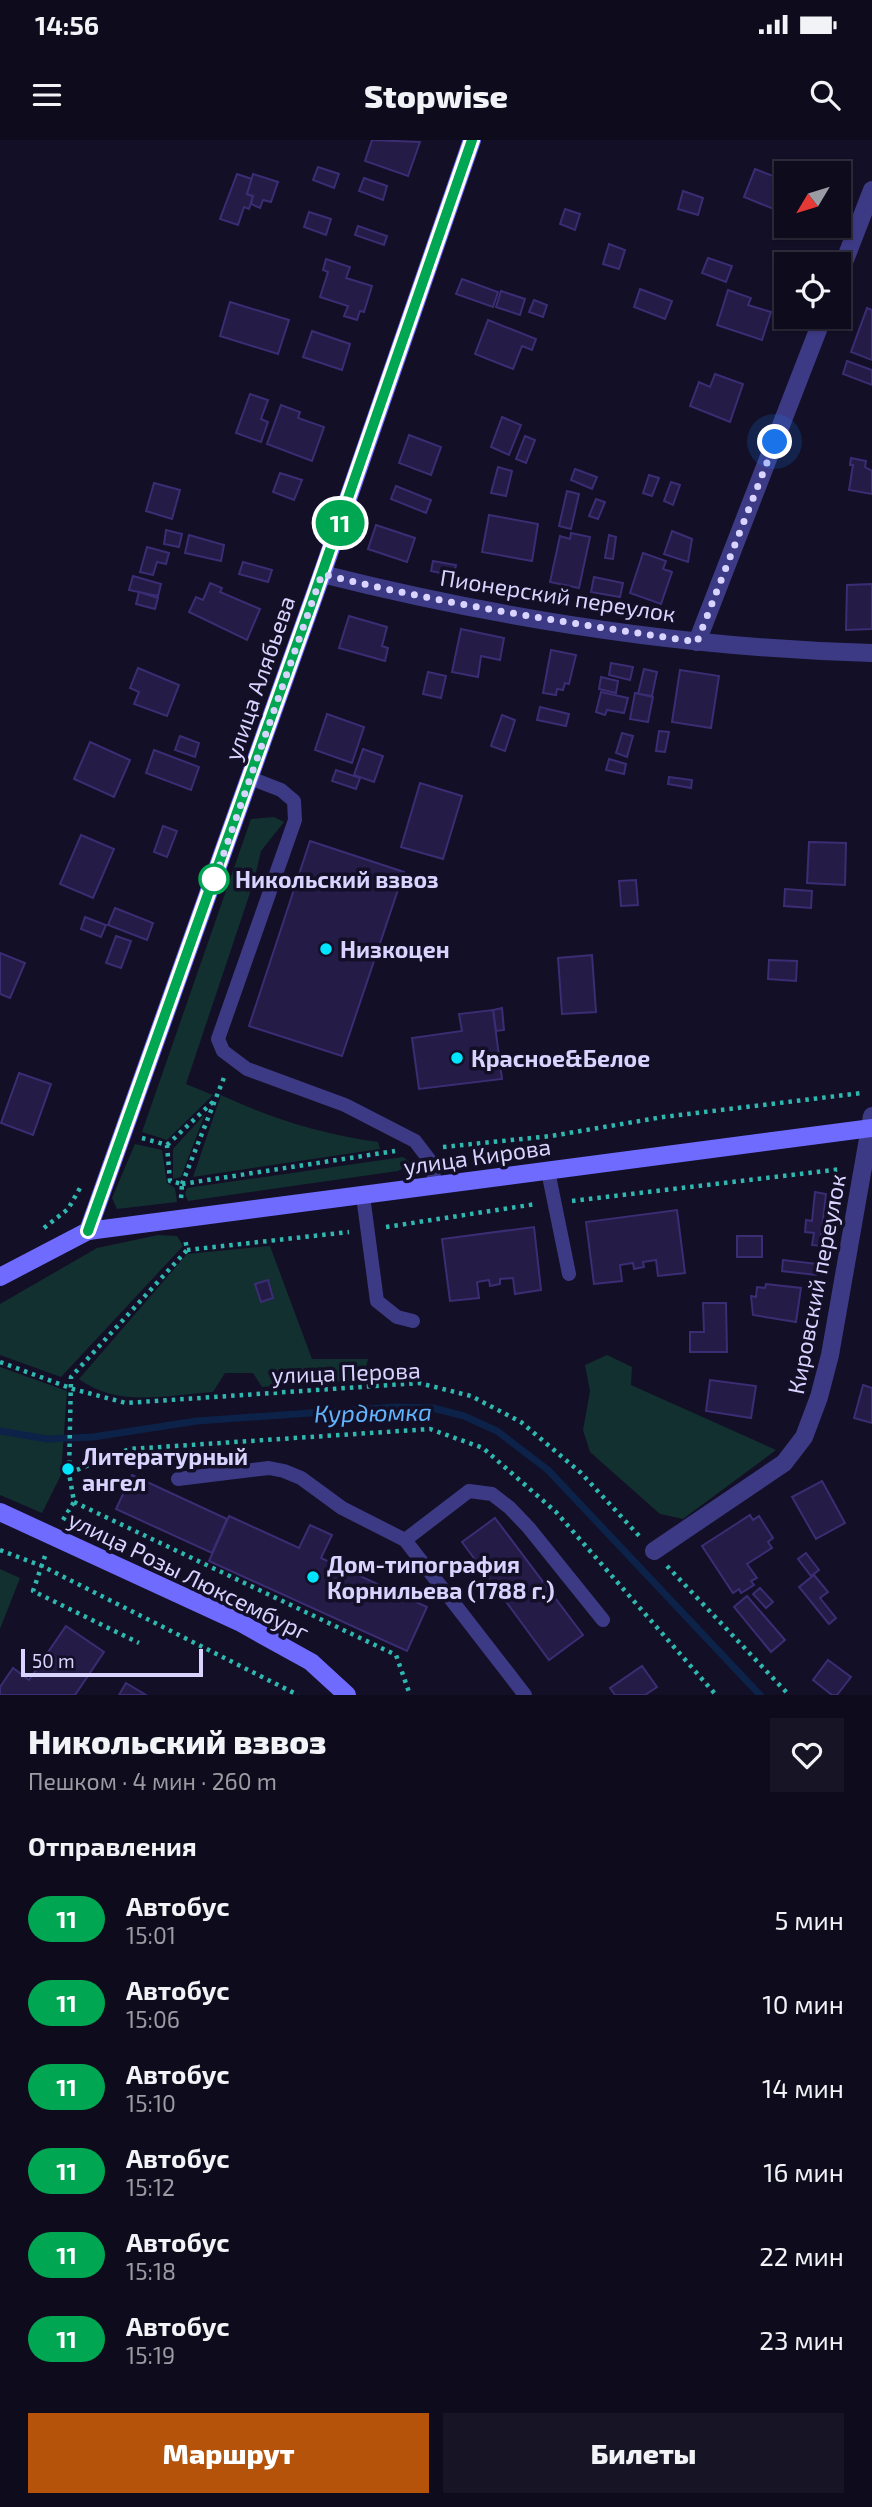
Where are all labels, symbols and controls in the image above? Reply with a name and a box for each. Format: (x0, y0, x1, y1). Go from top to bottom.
text: 14:56 (35, 9, 99, 40)
icon: menu (28, 76, 66, 114)
text: Stopwise (364, 76, 508, 114)
icon: search (806, 76, 844, 114)
north arrow (774, 161, 850, 238)
map controls (774, 161, 851, 329)
button: locate (774, 252, 851, 329)
your location (757, 424, 792, 459)
line badge: 11 (308, 500, 372, 546)
text: 11 (330, 508, 350, 537)
street label: Пионерский переулок (438, 563, 678, 628)
street label: улица Алябьева (218, 592, 301, 764)
marker: Никольский взвоз (199, 864, 229, 894)
place label: Никольский взвоз (235, 865, 439, 893)
place label: Низкоцен (340, 935, 450, 963)
marker: Низкоцен (318, 941, 334, 957)
place label: Красное&Белое (471, 1044, 650, 1072)
marker: Красное&Белое (449, 1050, 465, 1066)
street label: улица Кирова (401, 1132, 553, 1181)
street label: Кировский переулок (781, 1172, 852, 1397)
street label: улица Перова (271, 1355, 421, 1390)
water label: Курдюмка (314, 1396, 432, 1428)
place label: Литературный ангел (82, 1442, 248, 1496)
marker: Литературный ангел (60, 1461, 76, 1477)
street label: улица Розы Люксембург (64, 1504, 314, 1647)
place label: Дом-типография Корнильева (1788 г.) (327, 1550, 555, 1604)
marker: Дом-типография Корнильева (1788 г.) (305, 1569, 321, 1585)
scale bar (21, 1646, 203, 1678)
text: 50 m (32, 1649, 75, 1672)
button: heart (770, 1718, 844, 1792)
text: Никольский взвоз (28, 1721, 326, 1761)
text: Пешком · 4 мин · 260 m (28, 1767, 277, 1795)
text: Отправления (28, 1830, 197, 1861)
text: Автобус (126, 1890, 229, 1921)
text: 11 (56, 1904, 77, 1933)
text: 5 мин (774, 1904, 844, 1935)
text: 15:01 (126, 1921, 176, 1949)
text: Автобус (126, 1974, 229, 2005)
text: 11 (56, 1988, 77, 2017)
text: 10 мин (762, 1988, 844, 2019)
text: 15:06 (126, 2005, 180, 2033)
text: Автобус (126, 2058, 229, 2089)
text: 11 (56, 2072, 77, 2101)
text: 14 мин (762, 2072, 844, 2103)
text: 15:10 (126, 2089, 176, 2117)
text: Автобус (126, 2142, 229, 2173)
text: 11 (56, 2156, 77, 2185)
text: 16 мин (763, 2156, 844, 2187)
text: 15:12 (126, 2173, 175, 2201)
text: Автобус (126, 2226, 229, 2257)
text: 11 (56, 2240, 77, 2269)
text: 22 мин (759, 2240, 844, 2271)
text: 15:18 (126, 2257, 176, 2285)
text: Автобус (126, 2310, 229, 2341)
text: 11 (56, 2324, 77, 2353)
text: 23 мин (759, 2324, 844, 2355)
text: 15:19 (126, 2341, 175, 2369)
button: Маршрут (28, 2413, 429, 2493)
button: Билеты (443, 2413, 844, 2493)

